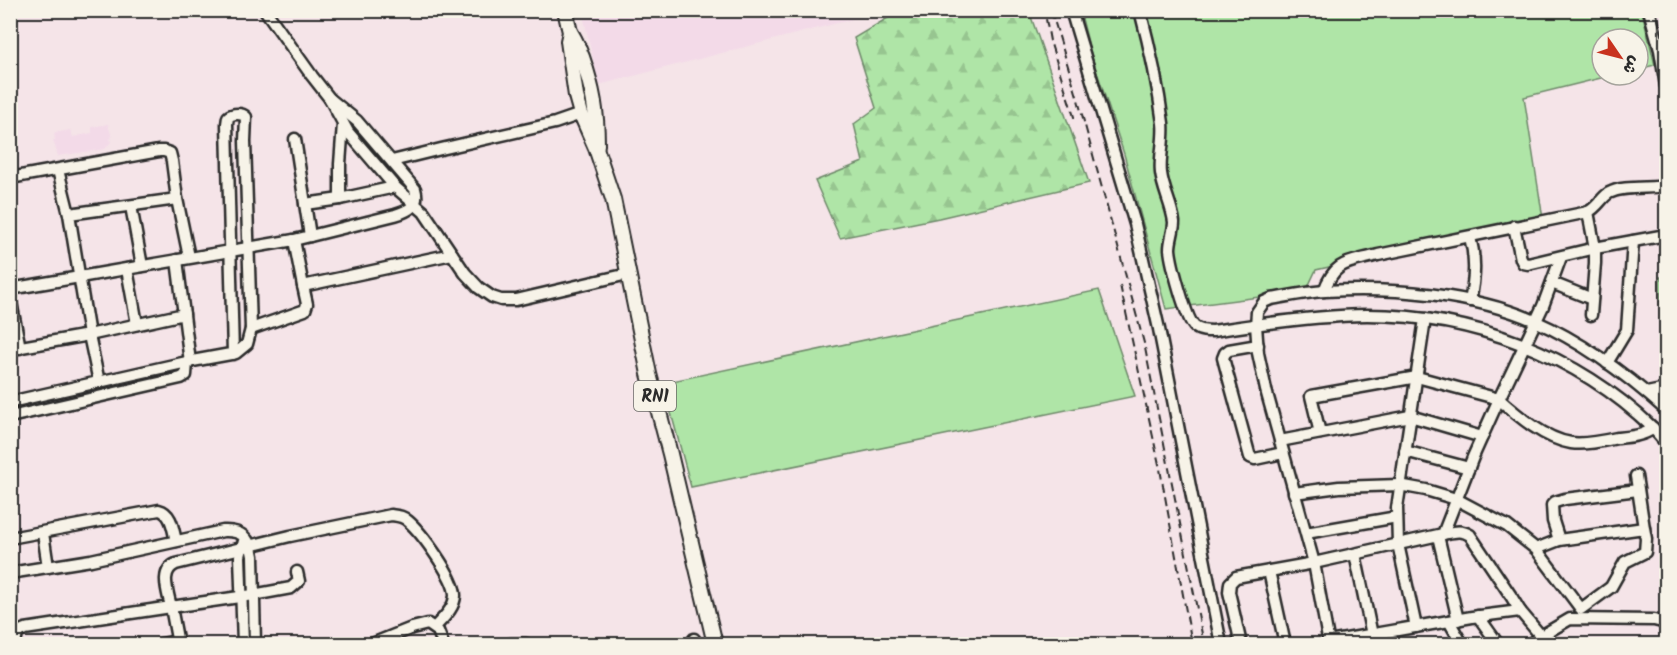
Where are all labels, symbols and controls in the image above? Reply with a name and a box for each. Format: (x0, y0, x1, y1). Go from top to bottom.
north arrow (1590, 27, 1650, 87)
text: ش (1616, 50, 1646, 79)
road number: RN1 (634, 381, 676, 411)

